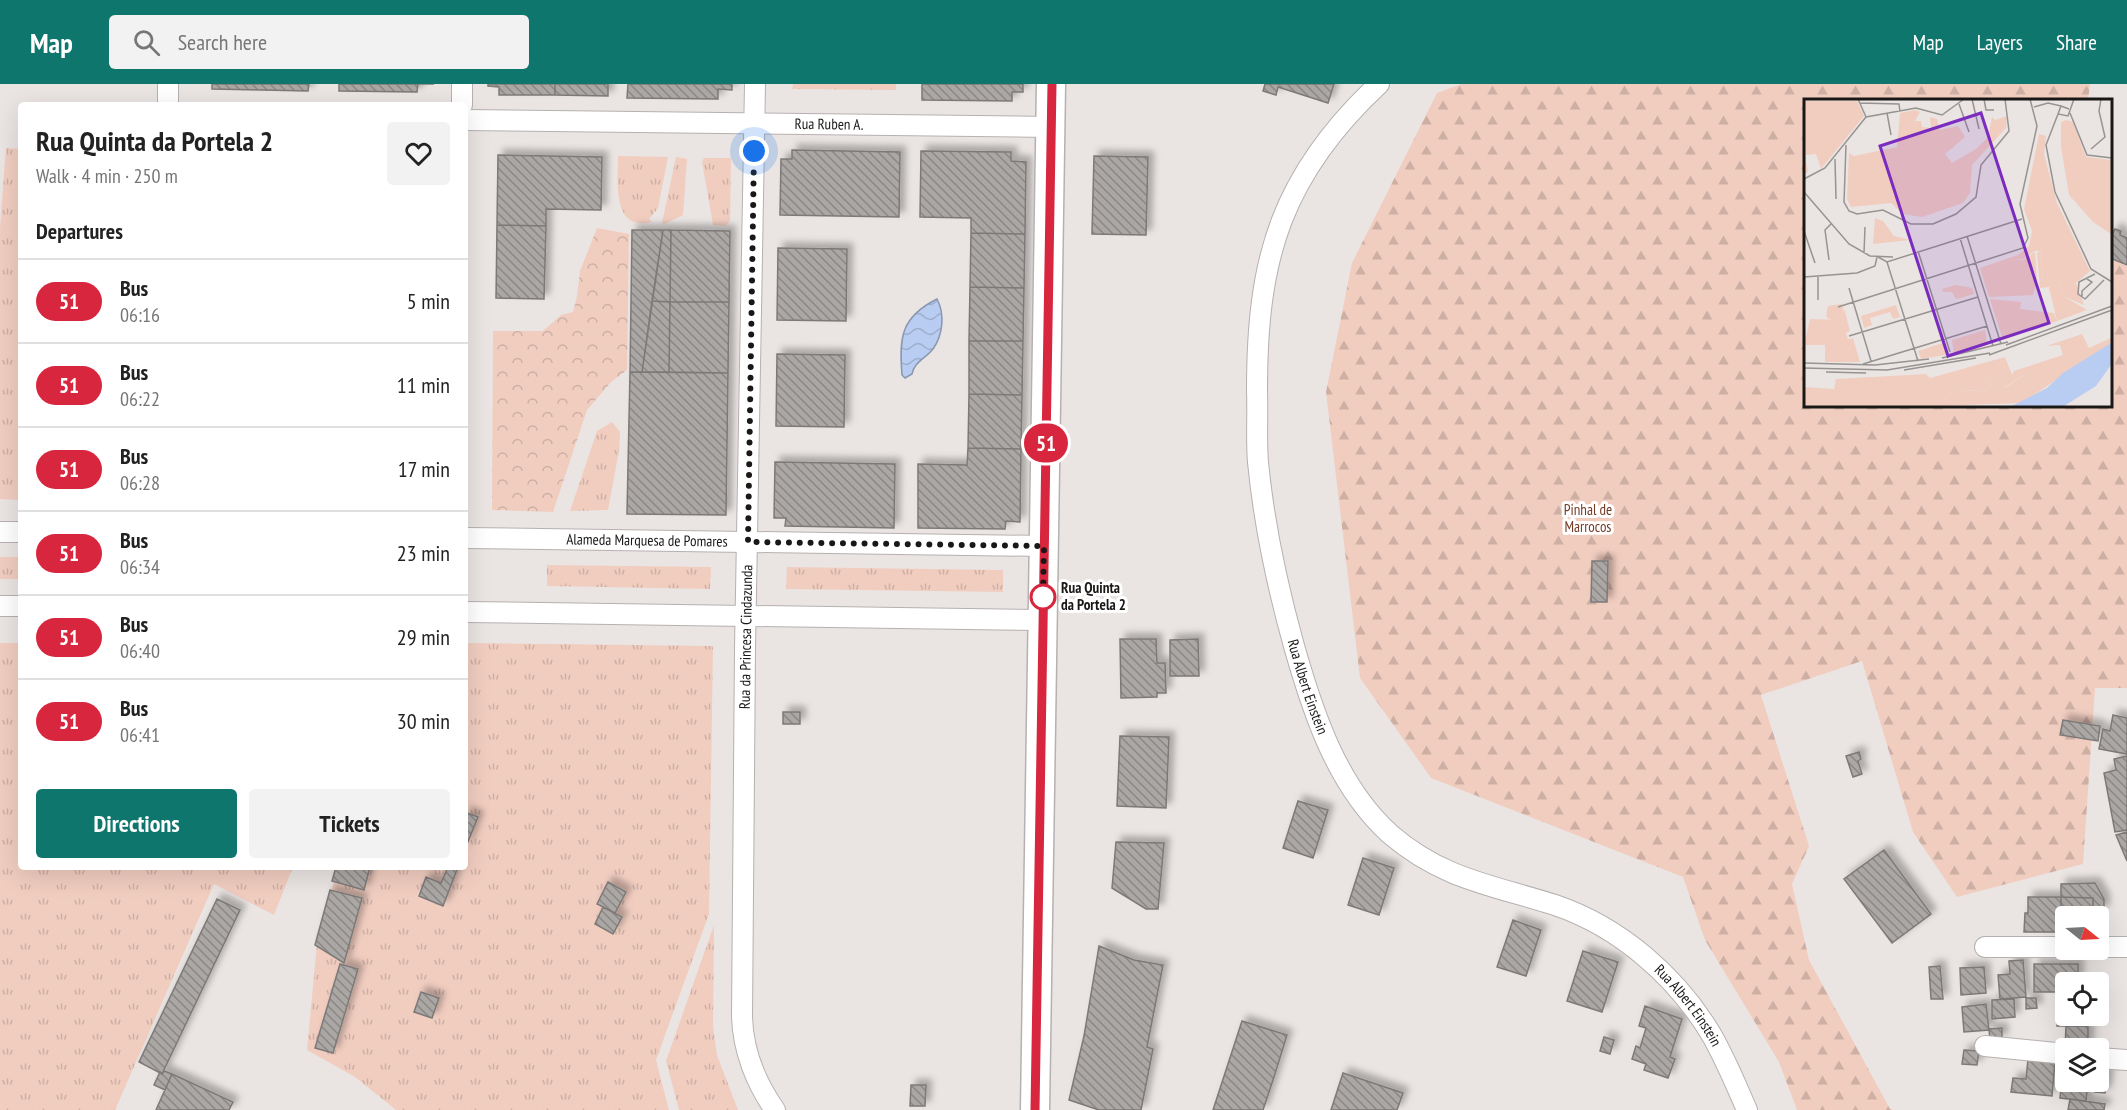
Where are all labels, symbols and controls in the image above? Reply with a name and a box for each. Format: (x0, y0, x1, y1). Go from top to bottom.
search box (109, 15, 529, 69)
text: Map (30, 24, 73, 61)
icon: search (130, 26, 163, 59)
text: Search here (178, 28, 267, 56)
text: Map (1913, 29, 1944, 56)
text: Layers (1977, 29, 2023, 56)
text: Share (2056, 29, 2097, 56)
inset map (1804, 99, 2112, 406)
street label: Rua Ruben A. (794, 114, 864, 134)
text: Rua Quinta da Portela 2 (36, 122, 273, 159)
button: heart (387, 122, 450, 185)
your location (739, 136, 769, 166)
text: Walk · 4 min · 250 m (36, 163, 178, 189)
text: Departures (36, 217, 123, 245)
text: Bus (120, 274, 148, 302)
text: 5 min (407, 287, 450, 315)
text: 51 (59, 288, 79, 315)
text: 06:16 (120, 302, 160, 328)
text: Bus (120, 358, 148, 386)
text: 11 min (397, 371, 450, 399)
text: 51 (59, 372, 79, 399)
text: 06:22 (120, 386, 160, 412)
line badge: 51 (1019, 424, 1073, 462)
text: 51 (1036, 430, 1056, 457)
text: Bus (120, 442, 148, 470)
text: 17 min (398, 455, 450, 483)
text: 51 (59, 456, 79, 483)
text: 06:28 (120, 470, 160, 496)
park label: Pinhal de Marrocos (1564, 500, 1612, 536)
text: Bus (120, 526, 148, 554)
street label: Alameda Marquesa de Pomares (566, 529, 728, 551)
text: 23 min (397, 539, 450, 567)
text: 51 (59, 540, 79, 567)
text: 06:34 (120, 554, 160, 580)
street label: Rua da Princesa Cindazunda (735, 565, 756, 709)
place label: Rua Quinta da Portela 2 (1061, 578, 1126, 614)
marker: Rua Quinta da Portela 2 (1030, 584, 1056, 610)
text: Bus (120, 610, 148, 638)
text: 29 min (397, 623, 450, 651)
text: 51 (59, 624, 79, 651)
street label: Rua Albert Einstein (1284, 637, 1333, 737)
text: 06:40 (120, 638, 160, 664)
text: Bus (120, 694, 148, 722)
text: 30 min (397, 707, 450, 735)
text: 51 (59, 708, 79, 735)
text: 06:41 (120, 722, 160, 748)
button: Directions (36, 789, 237, 858)
button: Tickets (249, 789, 450, 858)
north arrow (2055, 906, 2109, 960)
map controls (2055, 906, 2109, 1092)
street label: Rua Albert Einstein (1651, 960, 1726, 1049)
button: locate (2055, 972, 2109, 1026)
button: layers (2055, 1038, 2109, 1092)

